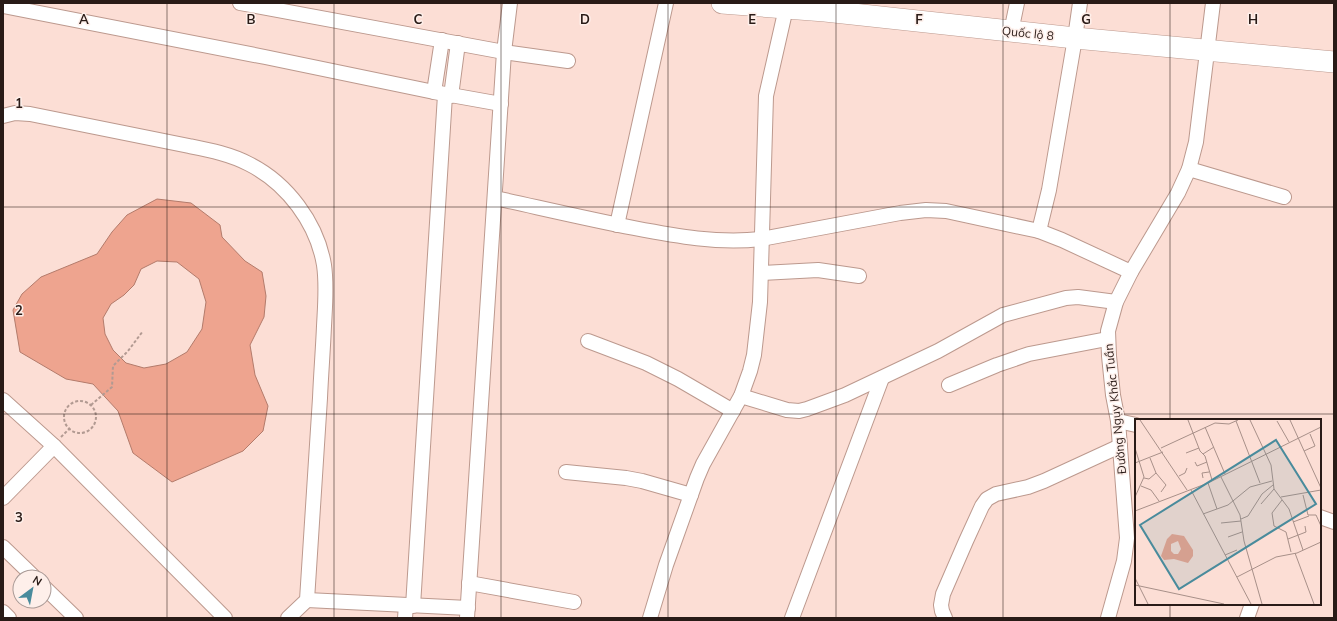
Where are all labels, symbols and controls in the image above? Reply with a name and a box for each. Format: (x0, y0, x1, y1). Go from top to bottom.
text: A (79, 11, 89, 27)
text: B (247, 11, 256, 27)
text: C (414, 11, 423, 27)
text: D (580, 11, 590, 27)
text: E (748, 11, 756, 27)
text: F (915, 11, 923, 27)
text: G (1081, 11, 1091, 27)
text: H (1248, 11, 1258, 27)
street label: Quốc lộ 8 (1001, 23, 1055, 43)
text: 1 (15, 95, 23, 111)
text: 2 (15, 302, 23, 318)
street label: Đường Ngụy Khắc Tuần (1101, 343, 1129, 475)
inset map (1135, 419, 1321, 605)
text: 3 (15, 509, 23, 525)
north arrow (12, 569, 52, 609)
text: N (30, 572, 45, 589)

